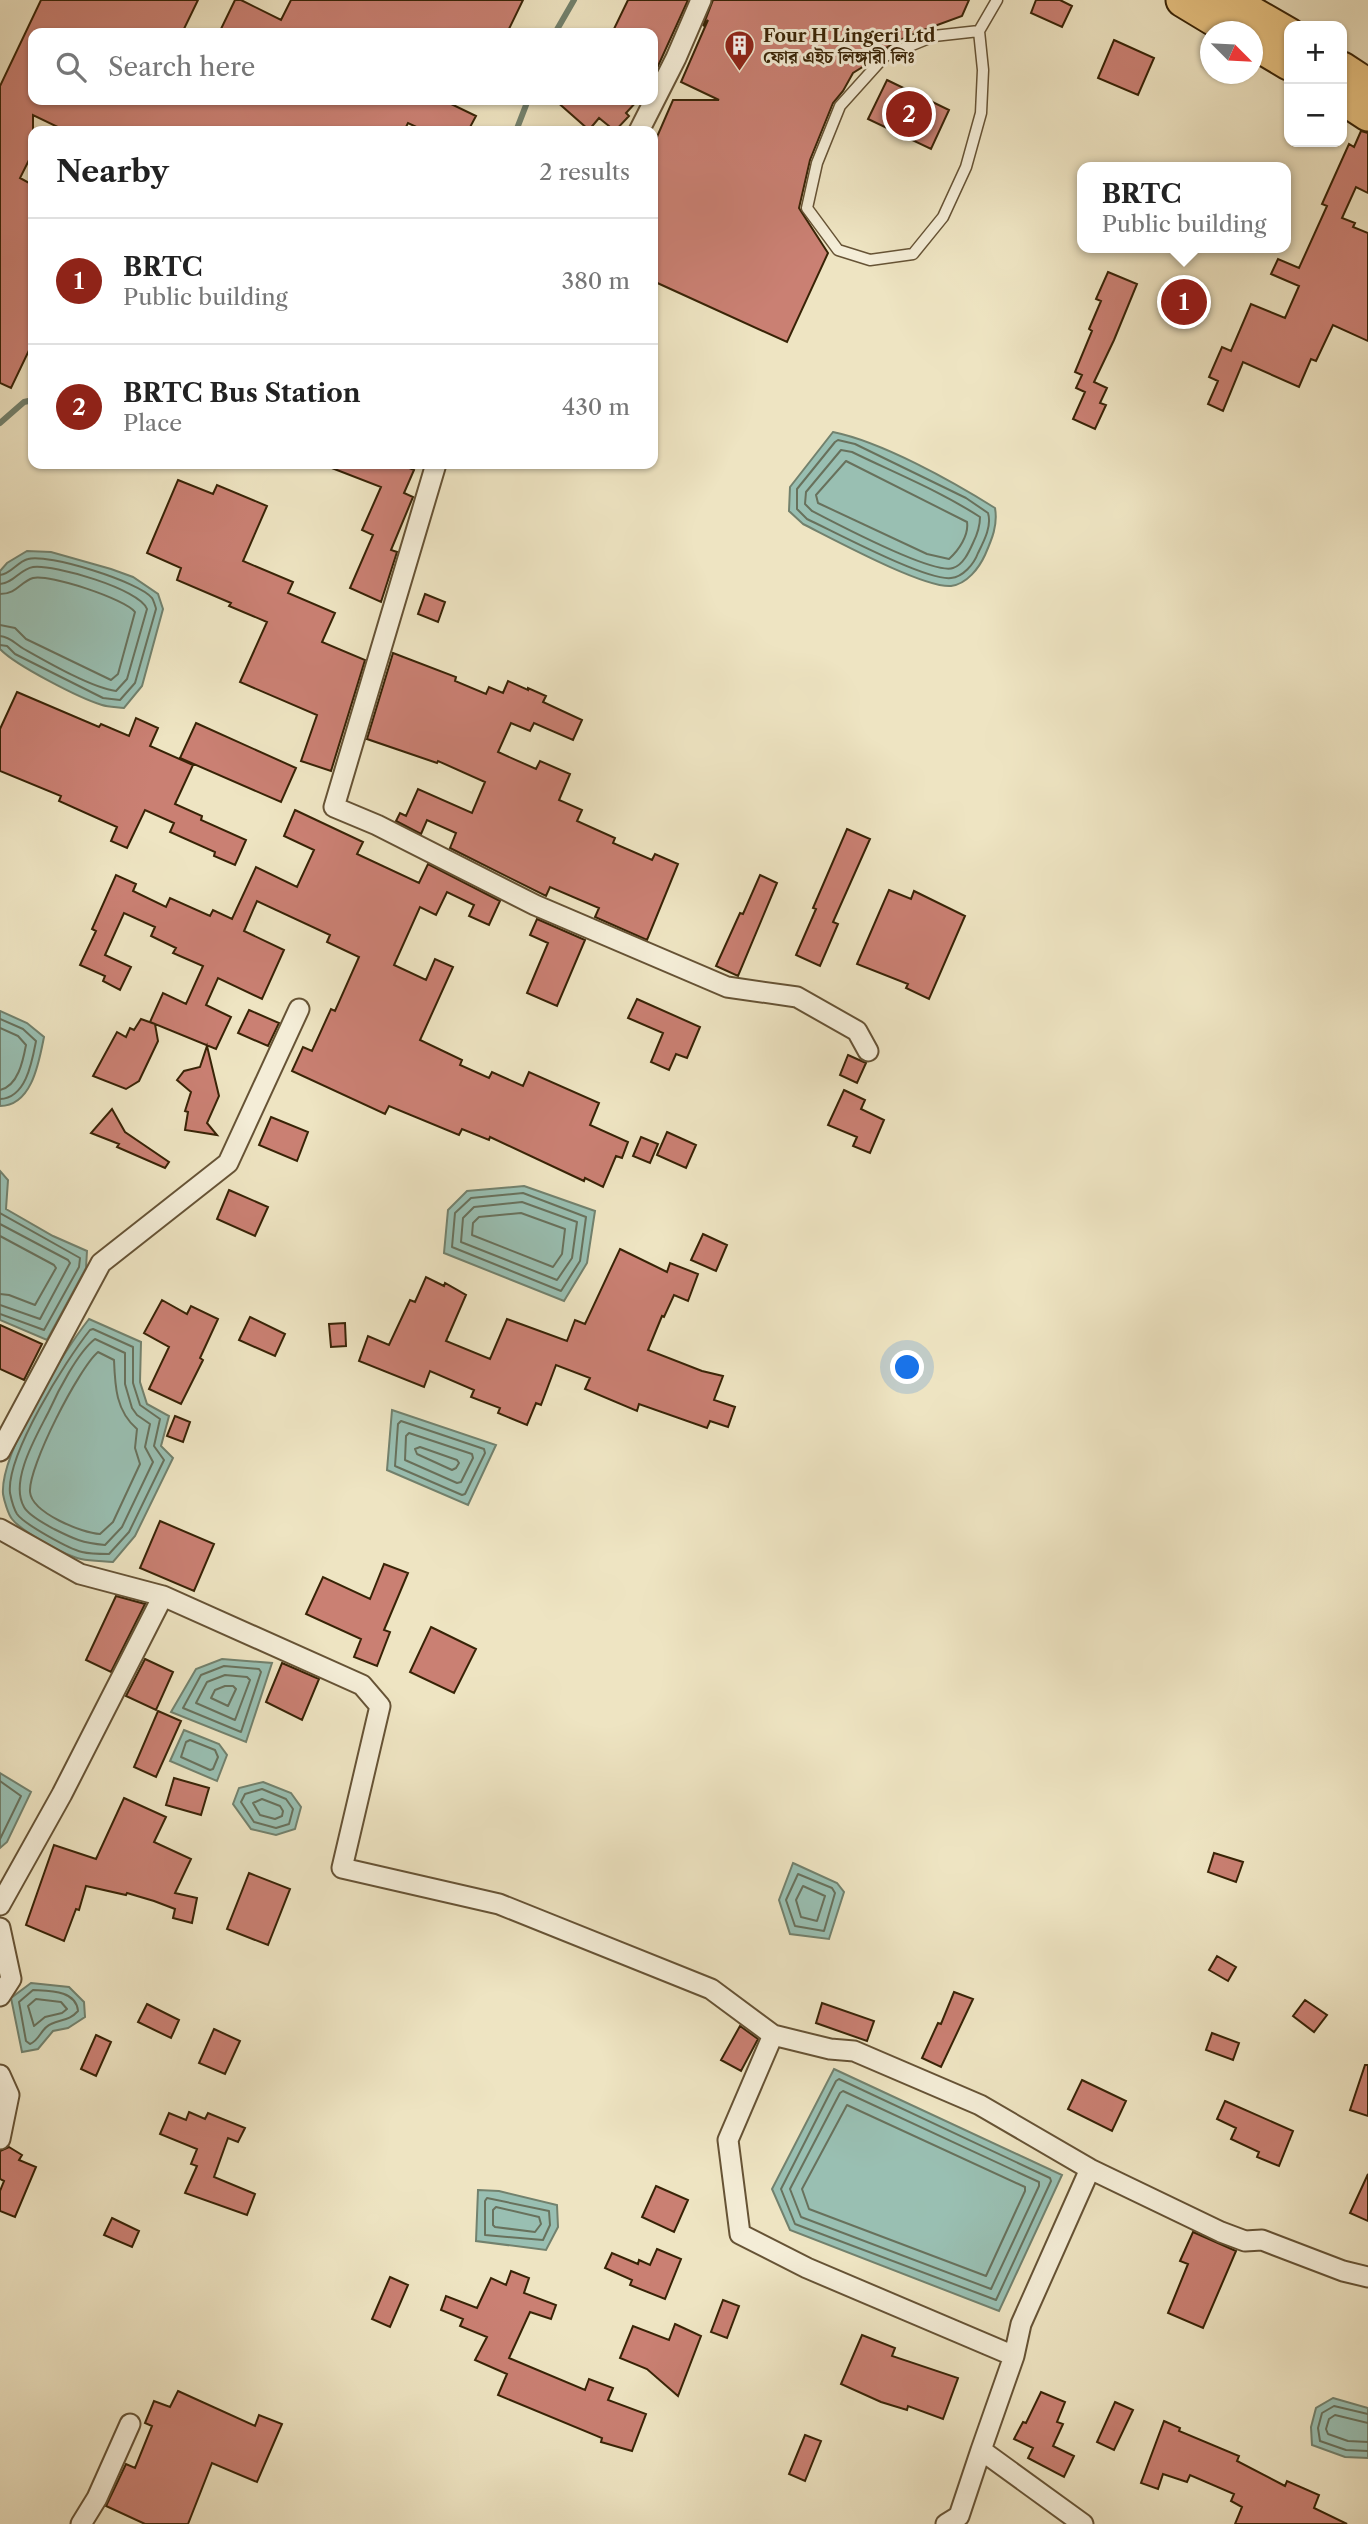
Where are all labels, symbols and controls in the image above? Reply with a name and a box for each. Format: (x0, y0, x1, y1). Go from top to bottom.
north arrow (1200, 21, 1263, 84)
map controls (1284, 21, 1347, 147)
button: + (1284, 21, 1347, 84)
place label: Four H Lingeri Ltd ফোর এইচ লিঙ্গারী লিঃ (763, 25, 936, 68)
search box (28, 28, 658, 105)
building icon: Four H Lingeri Ltd ফোর এইচ লিঙ্গারী লিঃ (723, 29, 757, 73)
icon: search (52, 48, 90, 86)
text: Search here (108, 51, 255, 83)
button: − (1284, 84, 1347, 147)
pin: 2 (886, 88, 932, 140)
text: Nearby (56, 153, 169, 190)
text: 2 results (539, 158, 630, 186)
popup (1077, 162, 1291, 253)
text: BRTC (1102, 178, 1181, 210)
text: Public building (1102, 210, 1266, 238)
text: BRTC (123, 251, 203, 283)
text: 1 (74, 267, 84, 295)
text: 380 m (562, 267, 630, 295)
pin: 1 (1161, 276, 1207, 328)
text: Public building (123, 283, 288, 311)
text: BRTC Bus Station (123, 377, 361, 409)
text: 2 (72, 393, 86, 421)
text: 430 m (562, 393, 630, 421)
text: Place (123, 409, 182, 437)
your location (890, 1350, 924, 1384)

